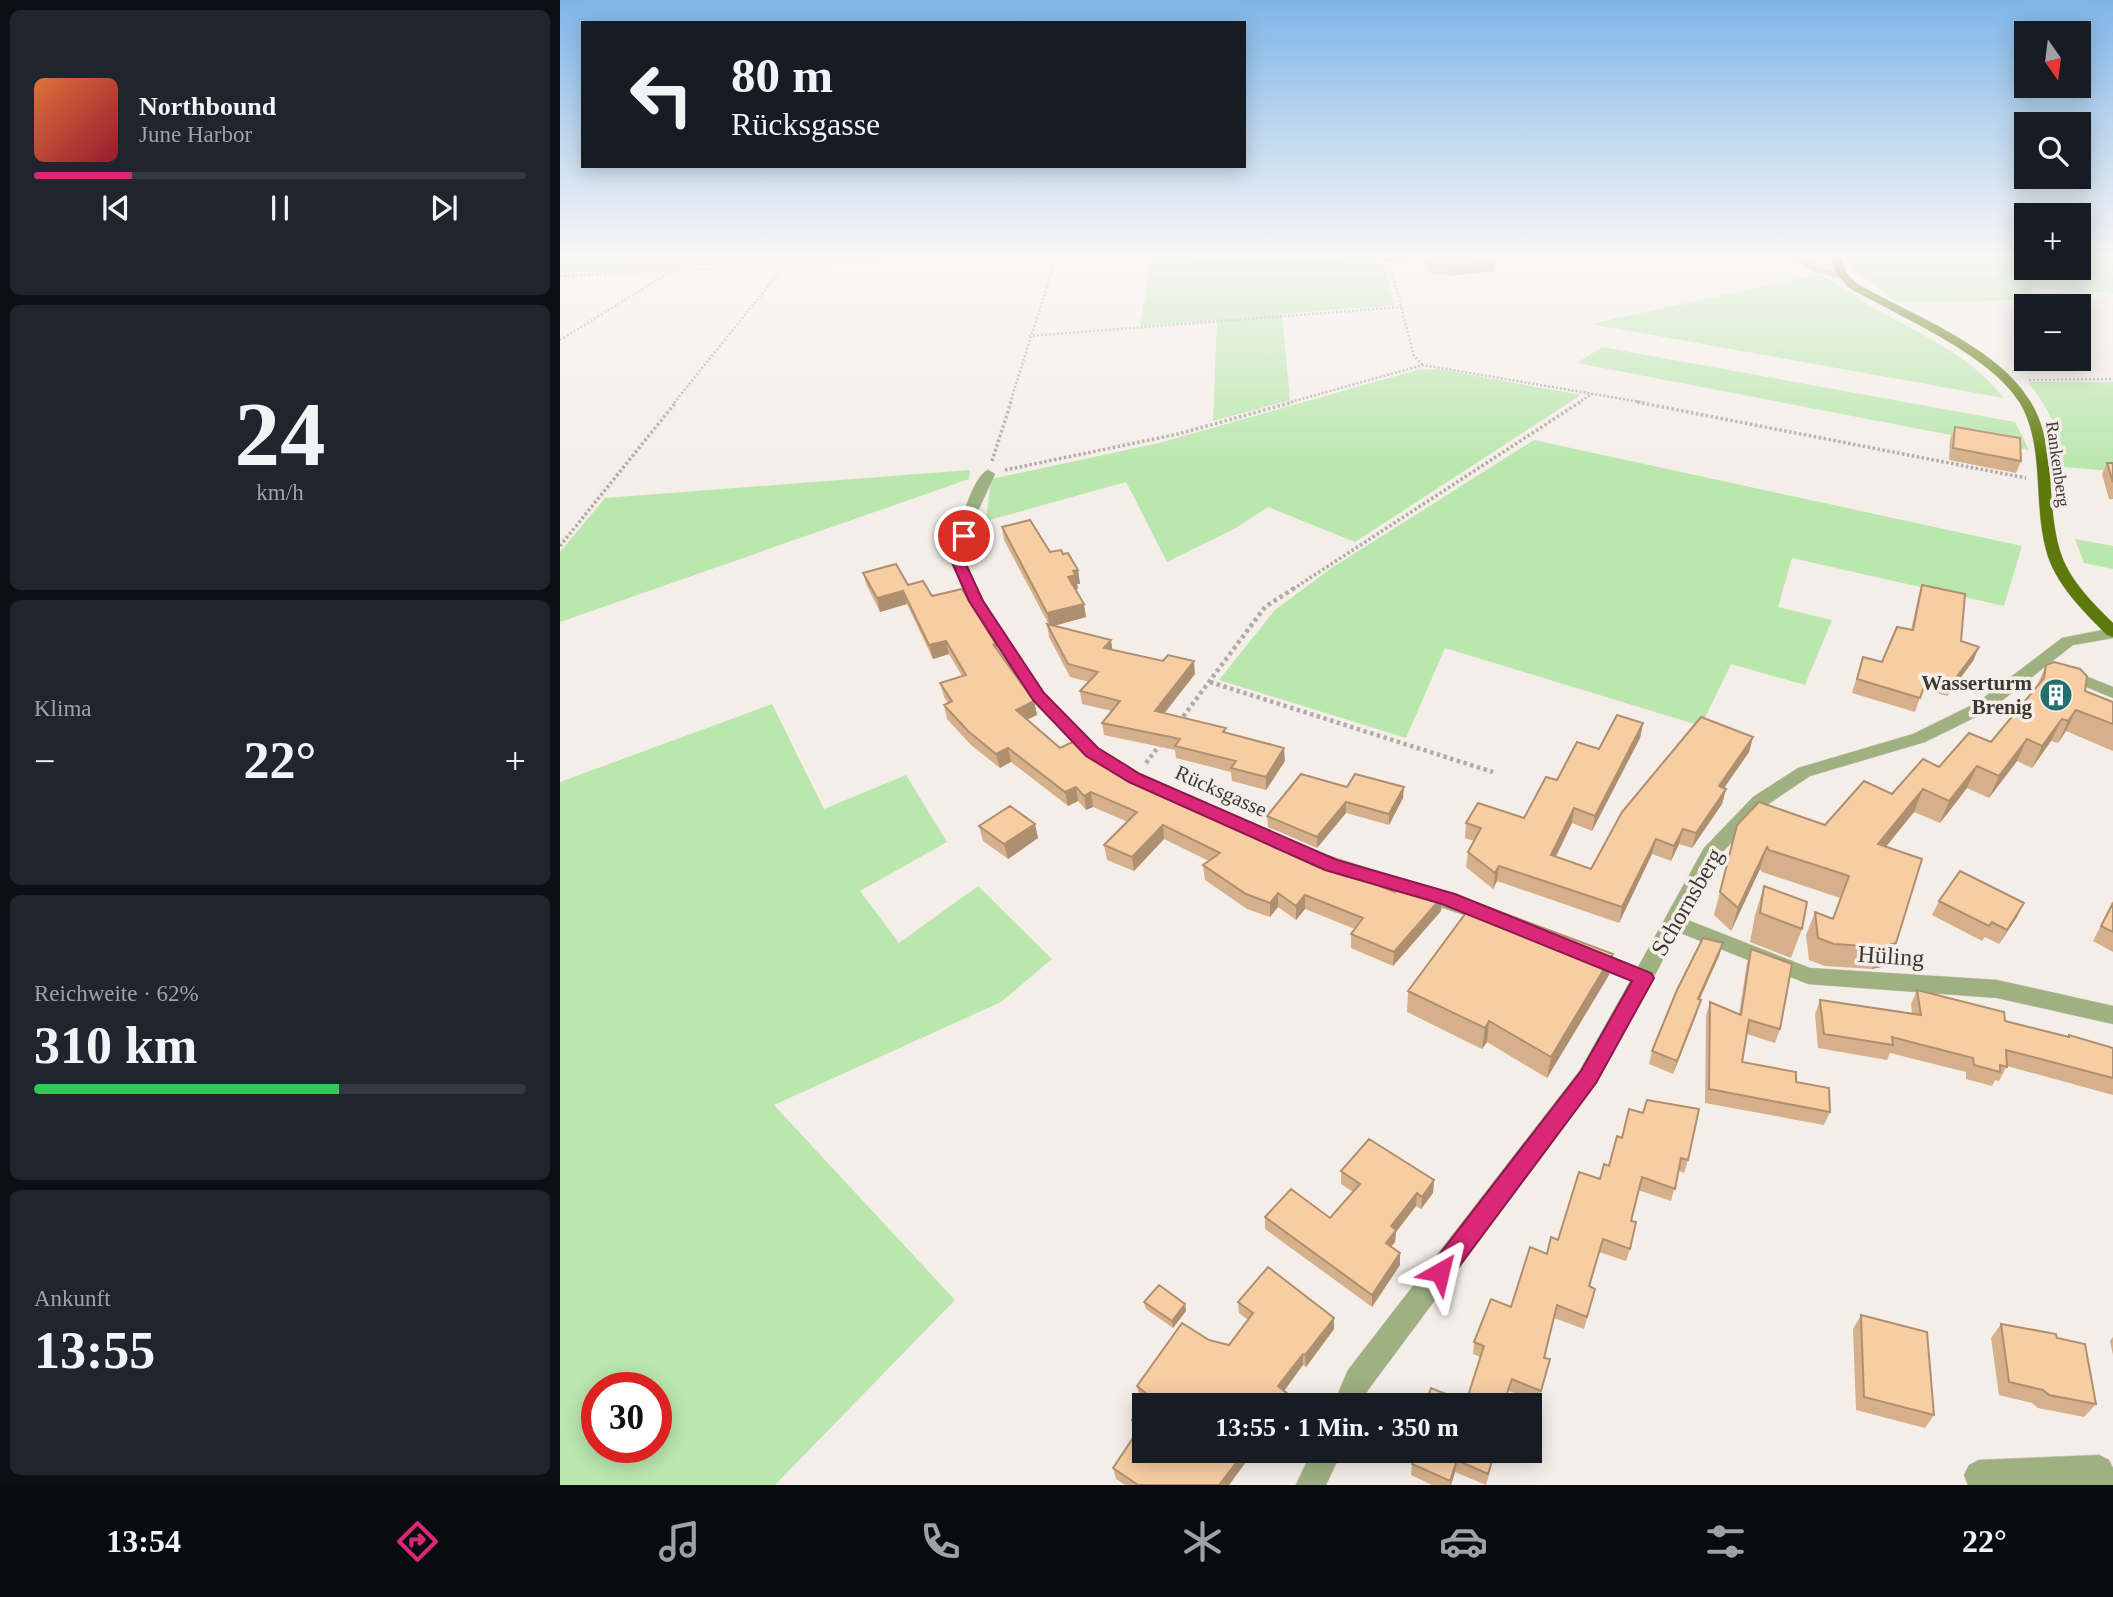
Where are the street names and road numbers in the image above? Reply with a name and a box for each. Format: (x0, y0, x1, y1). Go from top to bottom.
street label: Rankenberg (2042, 420, 2074, 508)
street label: Rücksgasse (1171, 760, 1271, 822)
street label: Schornsberg (1646, 844, 1728, 960)
street label: Hüling (1857, 941, 1925, 971)

